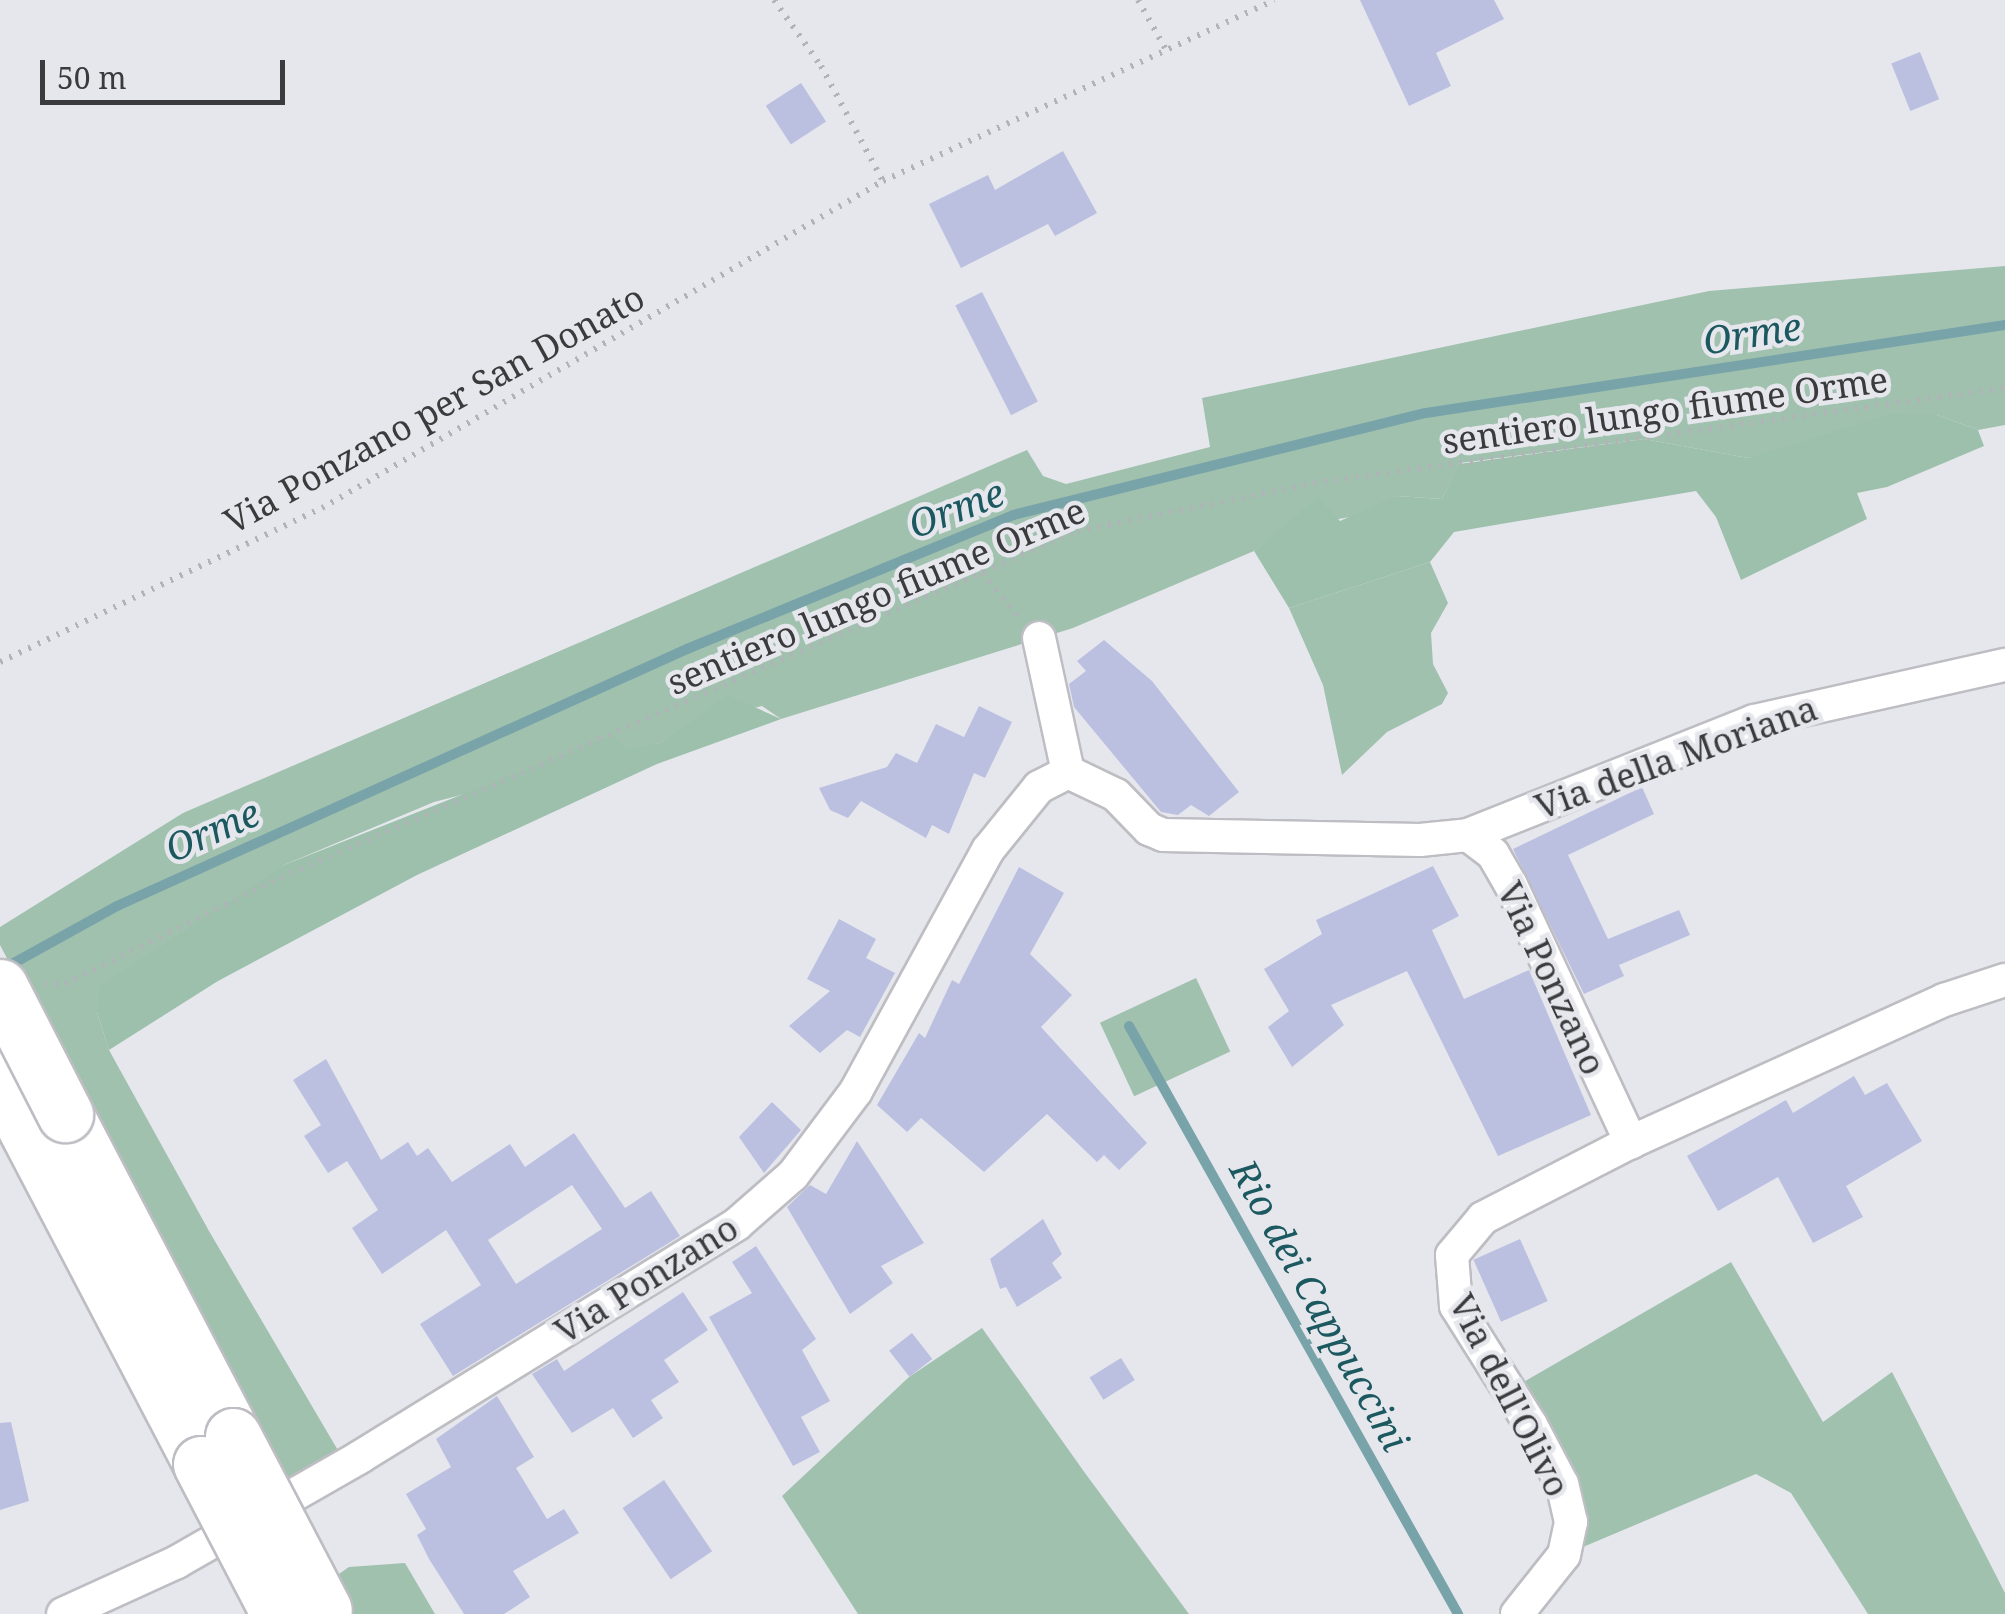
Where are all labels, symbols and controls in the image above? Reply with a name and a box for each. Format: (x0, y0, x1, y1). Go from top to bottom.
scale bar (45, 40, 290, 102)
text: 50 m (57, 57, 127, 98)
street label: Via Ponzano per San Donato (217, 276, 651, 542)
water label: Orme (1700, 303, 1804, 363)
street label: sentiero lungo fiume Orme (1440, 358, 1890, 462)
water label: Orme (902, 469, 1010, 547)
street label: sentiero lungo fiume Orme (661, 489, 1091, 703)
street label: Via della Moriana (1529, 686, 1823, 828)
water label: Orme (158, 789, 266, 871)
street label: Via Ponzano (1489, 875, 1615, 1081)
water label: Rio dei Cappuccini (1221, 1151, 1419, 1459)
street label: Via Ponzano (547, 1206, 745, 1352)
street label: Via dell'Olivo (1441, 1287, 1579, 1503)

